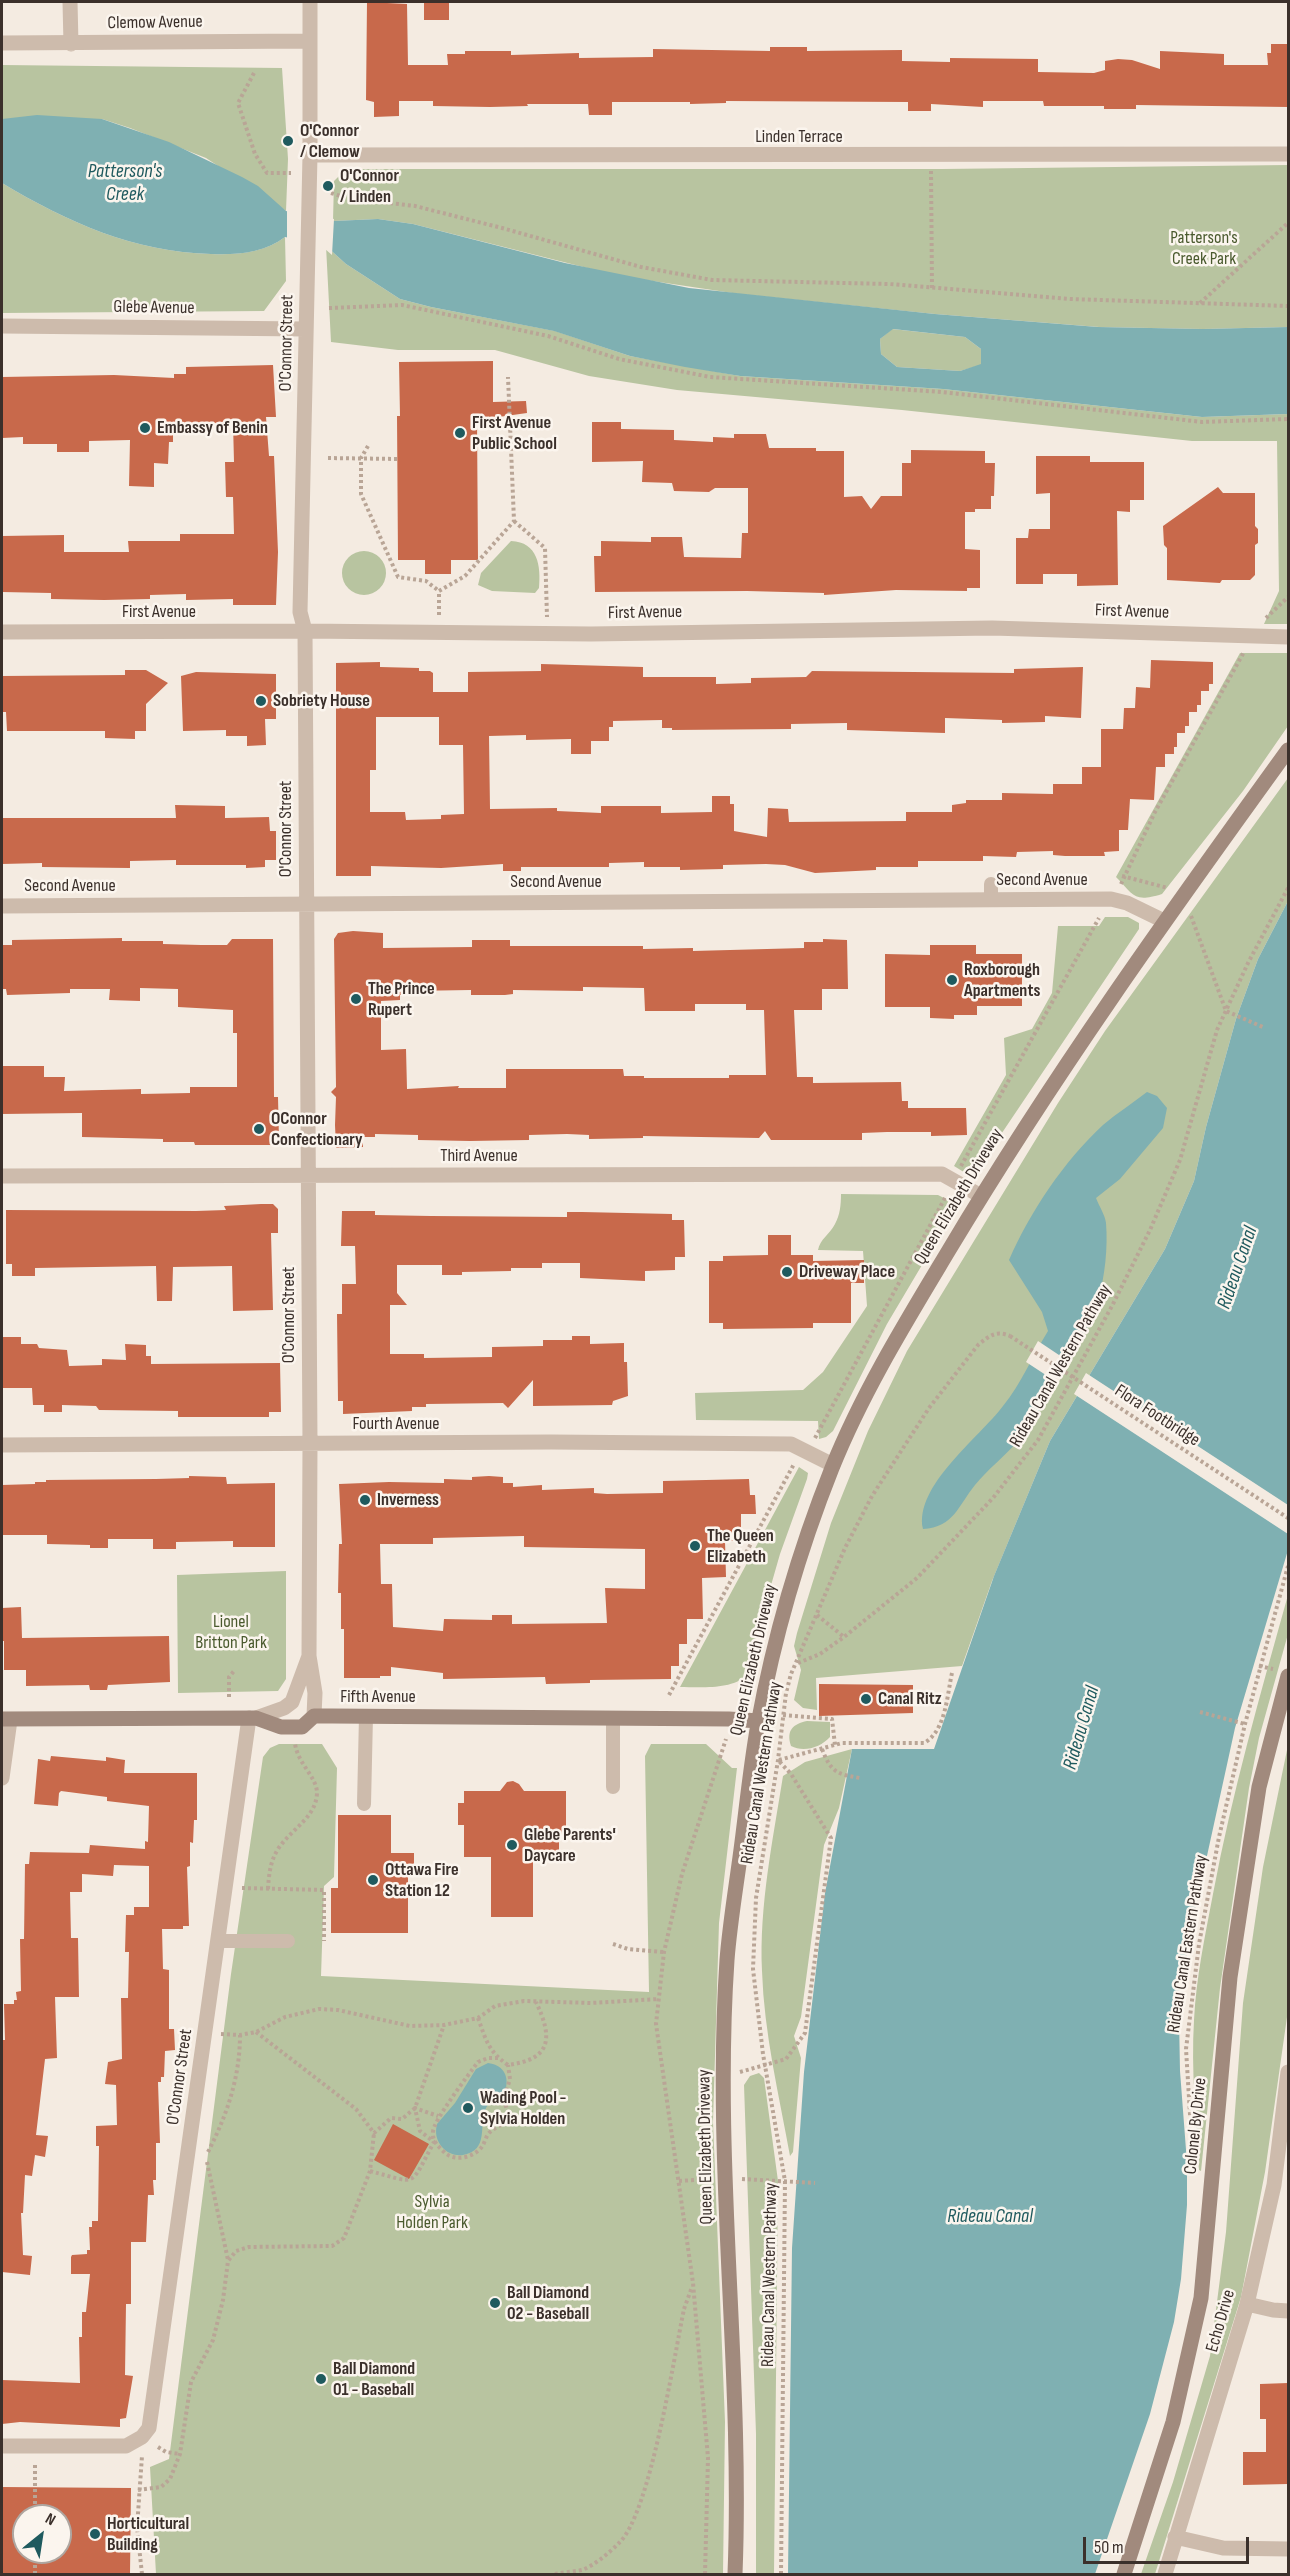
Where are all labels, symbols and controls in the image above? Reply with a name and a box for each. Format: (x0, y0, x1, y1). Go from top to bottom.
street label: Clemow Avenue (107, 11, 203, 35)
place label: O'Connor / Clemow (300, 120, 360, 162)
street label: Linden Terrace (755, 126, 843, 148)
marker: O'Connor / Clemow (281, 134, 295, 148)
water label: Patterson's Creek (88, 160, 162, 207)
place label: O'Connor / Linden (340, 165, 399, 207)
marker: O'Connor / Linden (321, 179, 335, 193)
park label: Patterson's Creek Park (1170, 227, 1238, 270)
street label: O'Connor Street (275, 295, 299, 391)
street label: Glebe Avenue (113, 296, 195, 320)
place label: First Avenue Public School (472, 412, 557, 454)
place label: Embassy of Benin (157, 417, 268, 439)
marker: Embassy of Benin (138, 421, 152, 435)
marker: First Avenue Public School (453, 426, 467, 440)
street label: First Avenue (1095, 600, 1169, 624)
street label: First Avenue (122, 601, 196, 623)
street label: First Avenue (608, 602, 682, 624)
place label: Sobriety House (273, 690, 370, 712)
marker: Sobriety House (254, 694, 268, 708)
street label: O'Connor Street (275, 781, 297, 877)
street label: Second Avenue (996, 869, 1088, 891)
street label: Second Avenue (510, 871, 602, 893)
street label: Second Avenue (24, 875, 116, 897)
place label: Roxborough Apartments (964, 959, 1040, 1002)
marker: Roxborough Apartments (945, 973, 959, 987)
place label: The Prince Rupert (368, 978, 435, 1020)
marker: The Prince Rupert (349, 992, 363, 1006)
place label: OConnor Confectionary (271, 1108, 363, 1150)
marker: OConnor Confectionary (252, 1122, 266, 1136)
street label: Queen Elizabeth Driveway (910, 1125, 1008, 1269)
street label: Third Avenue (440, 1145, 518, 1167)
water label: Rideau Canal (1213, 1224, 1263, 1312)
place label: Driveway Place (799, 1261, 895, 1283)
marker: Driveway Place (780, 1265, 794, 1279)
street label: O'Connor Street (278, 1267, 300, 1363)
street label: Rideau Canal Western Pathway (1006, 1281, 1116, 1451)
street label: Flora Footbridge (1110, 1380, 1204, 1452)
street label: Fourth Avenue (352, 1413, 440, 1435)
place label: Inverness (377, 1489, 439, 1511)
marker: Inverness (358, 1493, 372, 1507)
place label: The Queen Elizabeth (707, 1525, 774, 1568)
marker: The Queen Elizabeth (688, 1539, 702, 1553)
street label: Queen Elizabeth Driveway (726, 1582, 782, 1738)
park label: Lionel Britton Park (195, 1611, 267, 1654)
street label: Rideau Canal Western Pathway (737, 1680, 787, 1866)
water label: Rideau Canal (1059, 1684, 1105, 1772)
street label: Fifth Avenue (340, 1686, 416, 1708)
place label: Canal Ritz (878, 1688, 942, 1710)
marker: Canal Ritz (859, 1692, 873, 1706)
place label: Glebe Parents' Daycare (524, 1824, 616, 1866)
marker: Glebe Parents' Daycare (505, 1838, 519, 1852)
street label: Rideau Canal Eastern Pathway (1163, 1853, 1213, 2035)
place label: Ottawa Fire Station 12 (385, 1859, 459, 1902)
marker: Ottawa Fire Station 12 (366, 1873, 380, 1887)
street label: O'Connor Street (163, 2028, 197, 2126)
street label: Queen Elizabeth Driveway (694, 2069, 718, 2225)
street label: Colonel By Drive (1180, 2077, 1212, 2175)
place label: Wading Pool - Sylvia Holden (480, 2087, 566, 2130)
marker: Wading Pool - Sylvia Holden (461, 2101, 475, 2115)
street label: Rideau Canal Western Pathway (758, 2183, 782, 2367)
park label: Sylvia Holden Park (396, 2191, 468, 2234)
water label: Rideau Canal (947, 2205, 1033, 2229)
place label: Ball Diamond 02 - Baseball (507, 2282, 589, 2324)
street label: Echo Drive (1202, 2287, 1240, 2355)
marker: Ball Diamond 02 - Baseball (488, 2296, 502, 2310)
place label: Ball Diamond 01 - Baseball (333, 2358, 415, 2400)
marker: Ball Diamond 01 - Baseball (314, 2372, 328, 2386)
north arrow (12, 2504, 72, 2564)
text: N (42, 2509, 59, 2530)
place label: Horticultural Building (107, 2513, 189, 2556)
scale bar (1086, 2525, 1252, 2563)
marker: Horticultural Building (88, 2527, 102, 2541)
text: 50 m (1094, 2537, 1124, 2558)

